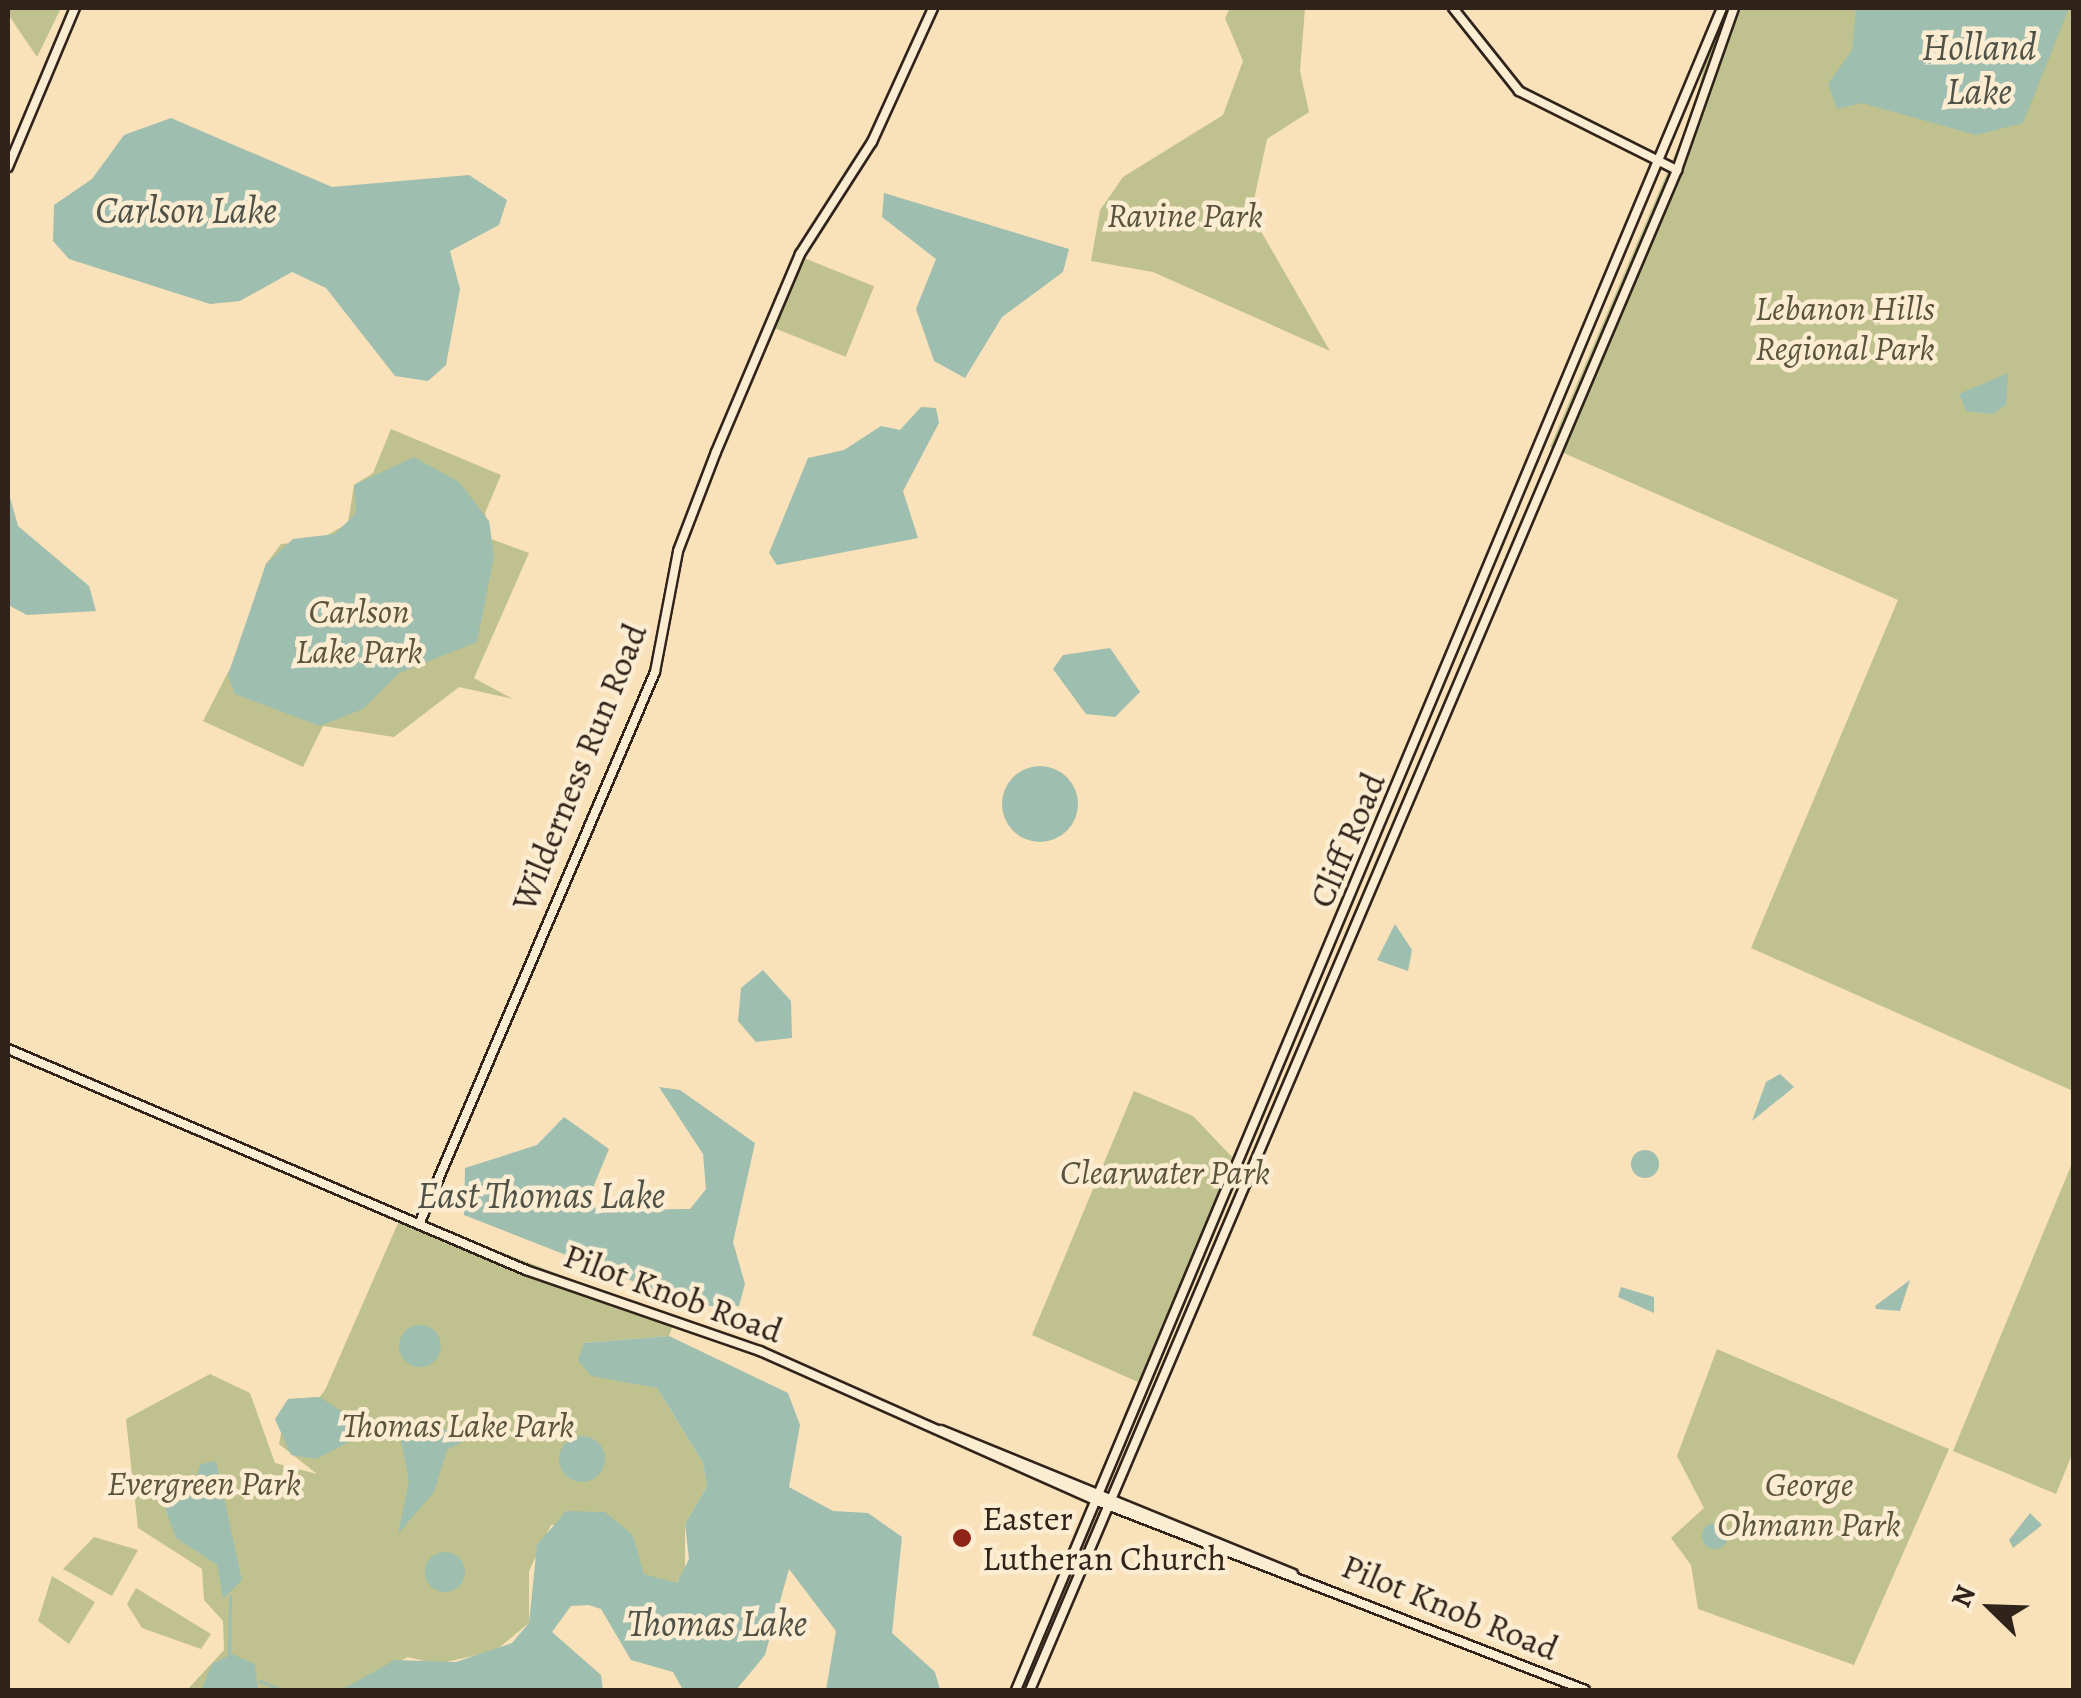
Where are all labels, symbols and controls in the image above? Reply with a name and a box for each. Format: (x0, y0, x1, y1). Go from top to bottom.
water label: Holland Lake (1921, 25, 2037, 114)
water label: Carlson Lake (95, 188, 277, 234)
park label: Ravine Park (1107, 194, 1263, 236)
park label: Lebanon Hills Regional Park (1755, 287, 1935, 369)
park label: Carlson Lake Park (295, 590, 423, 672)
street label: Wilderness Run Road (502, 617, 656, 917)
street label: Cliff Road (1300, 766, 1394, 914)
park label: Clearwater Park (1060, 1151, 1270, 1193)
water label: East Thomas Lake (417, 1173, 665, 1219)
street label: Pilot Knob Road (558, 1234, 788, 1352)
park label: Thomas Lake Park (342, 1404, 574, 1446)
park label: Evergreen Park (107, 1462, 301, 1504)
park label: George Ohmann Park (1717, 1463, 1901, 1545)
place label: Easter Lutheran Church (982, 1497, 1226, 1579)
marker: Easter Lutheran Church (951, 1527, 973, 1549)
street label: Pilot Knob Road (1336, 1545, 1564, 1669)
north arrow (1941, 1558, 2041, 1658)
text: N (1942, 1579, 1985, 1613)
water label: Thomas Lake (627, 1601, 807, 1647)

